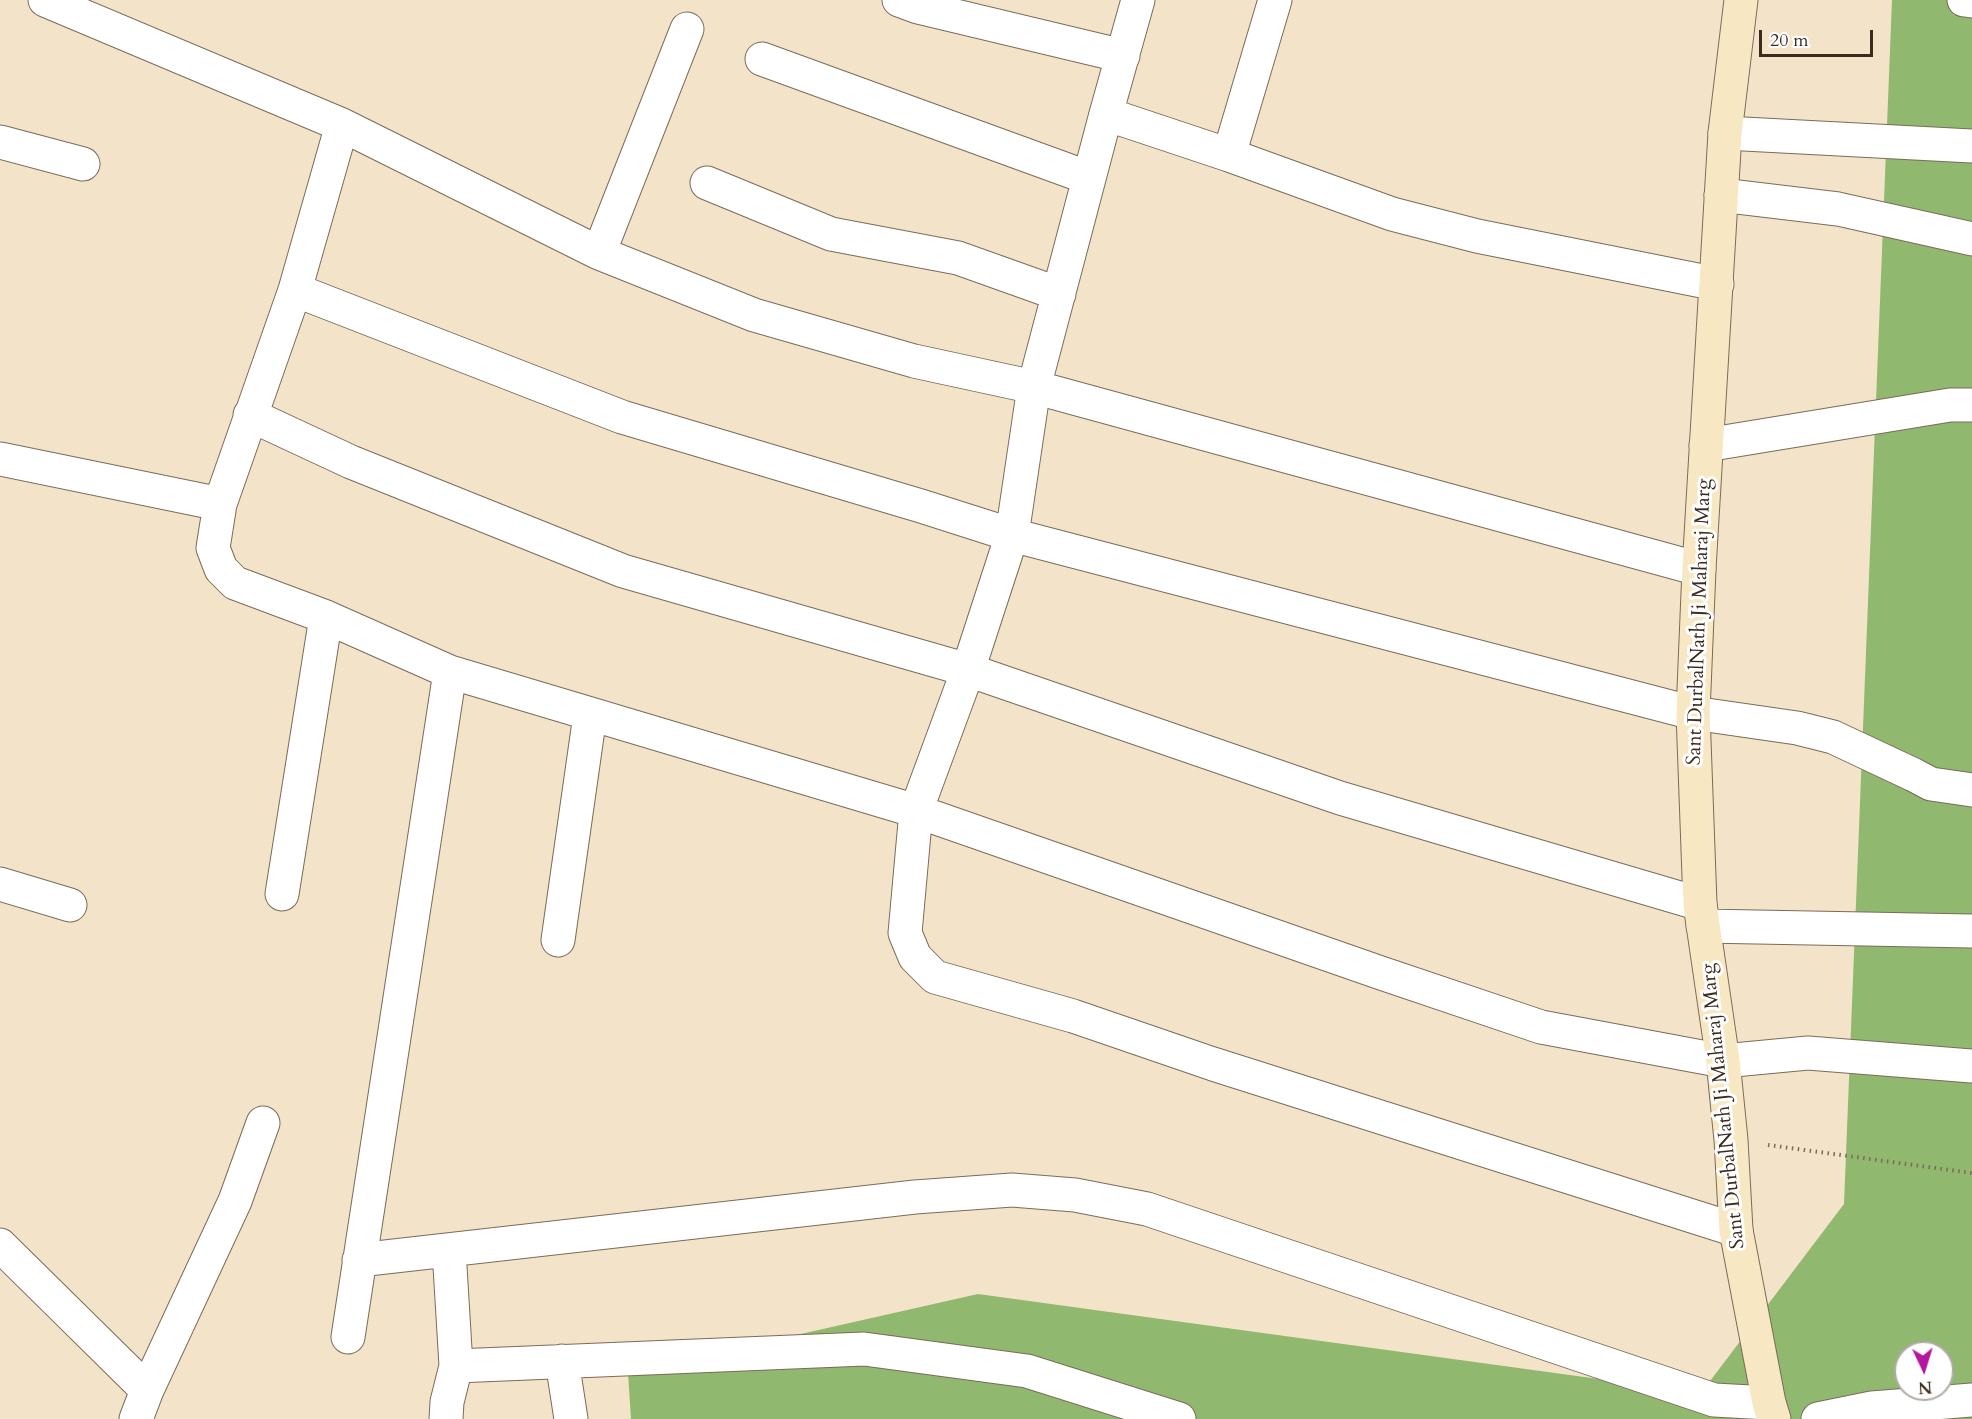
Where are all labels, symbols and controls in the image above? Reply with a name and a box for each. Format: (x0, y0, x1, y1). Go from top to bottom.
scale bar (1762, 18, 1876, 56)
text: 20 m (1770, 28, 1809, 53)
street label: Sant DurbalNath Ji Maharaj Marg (1683, 478, 1717, 766)
street label: Sant DurbalNath Ji Maharaj Marg (1697, 962, 1751, 1250)
north arrow (1894, 1341, 1954, 1401)
text: N (1917, 1376, 1933, 1398)

